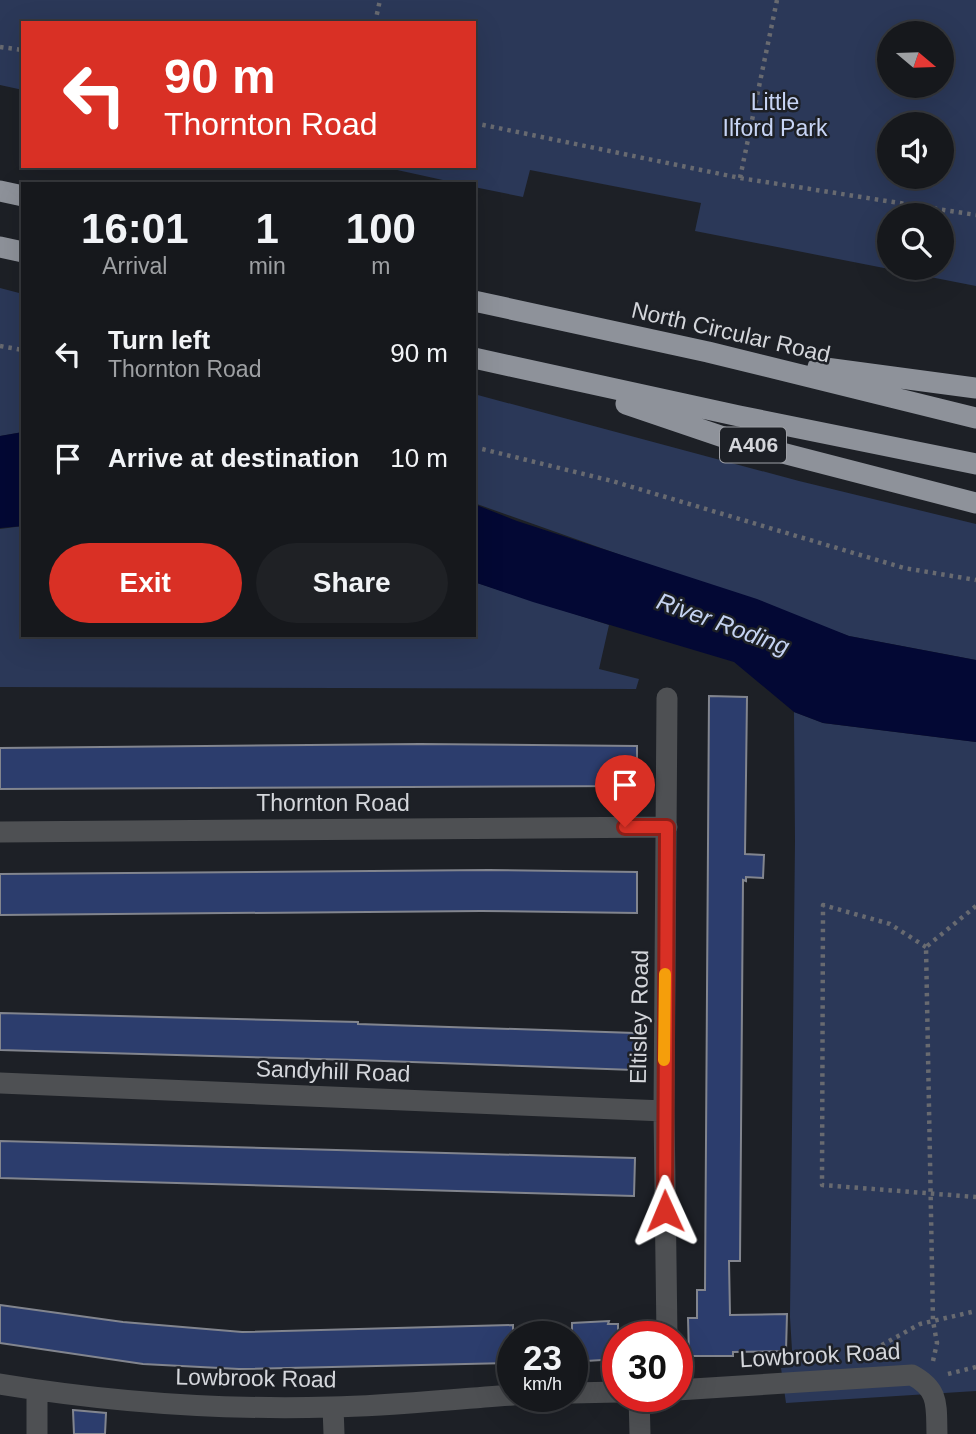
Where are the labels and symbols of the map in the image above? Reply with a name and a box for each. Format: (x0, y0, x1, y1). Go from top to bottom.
north arrow (877, 21, 954, 98)
park label: Little Ilford Park (723, 89, 828, 141)
street label: North Circular Road (629, 296, 833, 368)
road number: A406 (720, 428, 786, 462)
water label: River Roding (653, 587, 794, 660)
pin (595, 755, 655, 827)
street label: Thornton Road (256, 790, 410, 816)
street label: Eltisley Road (625, 950, 653, 1084)
street label: Sandyhill Road (255, 1055, 411, 1087)
position arrow (628, 1174, 702, 1248)
speed limit sign: 30 (602, 1321, 693, 1412)
street label: Lowbrook Road (739, 1338, 901, 1372)
street label: Lowbrook Road (175, 1364, 337, 1392)

